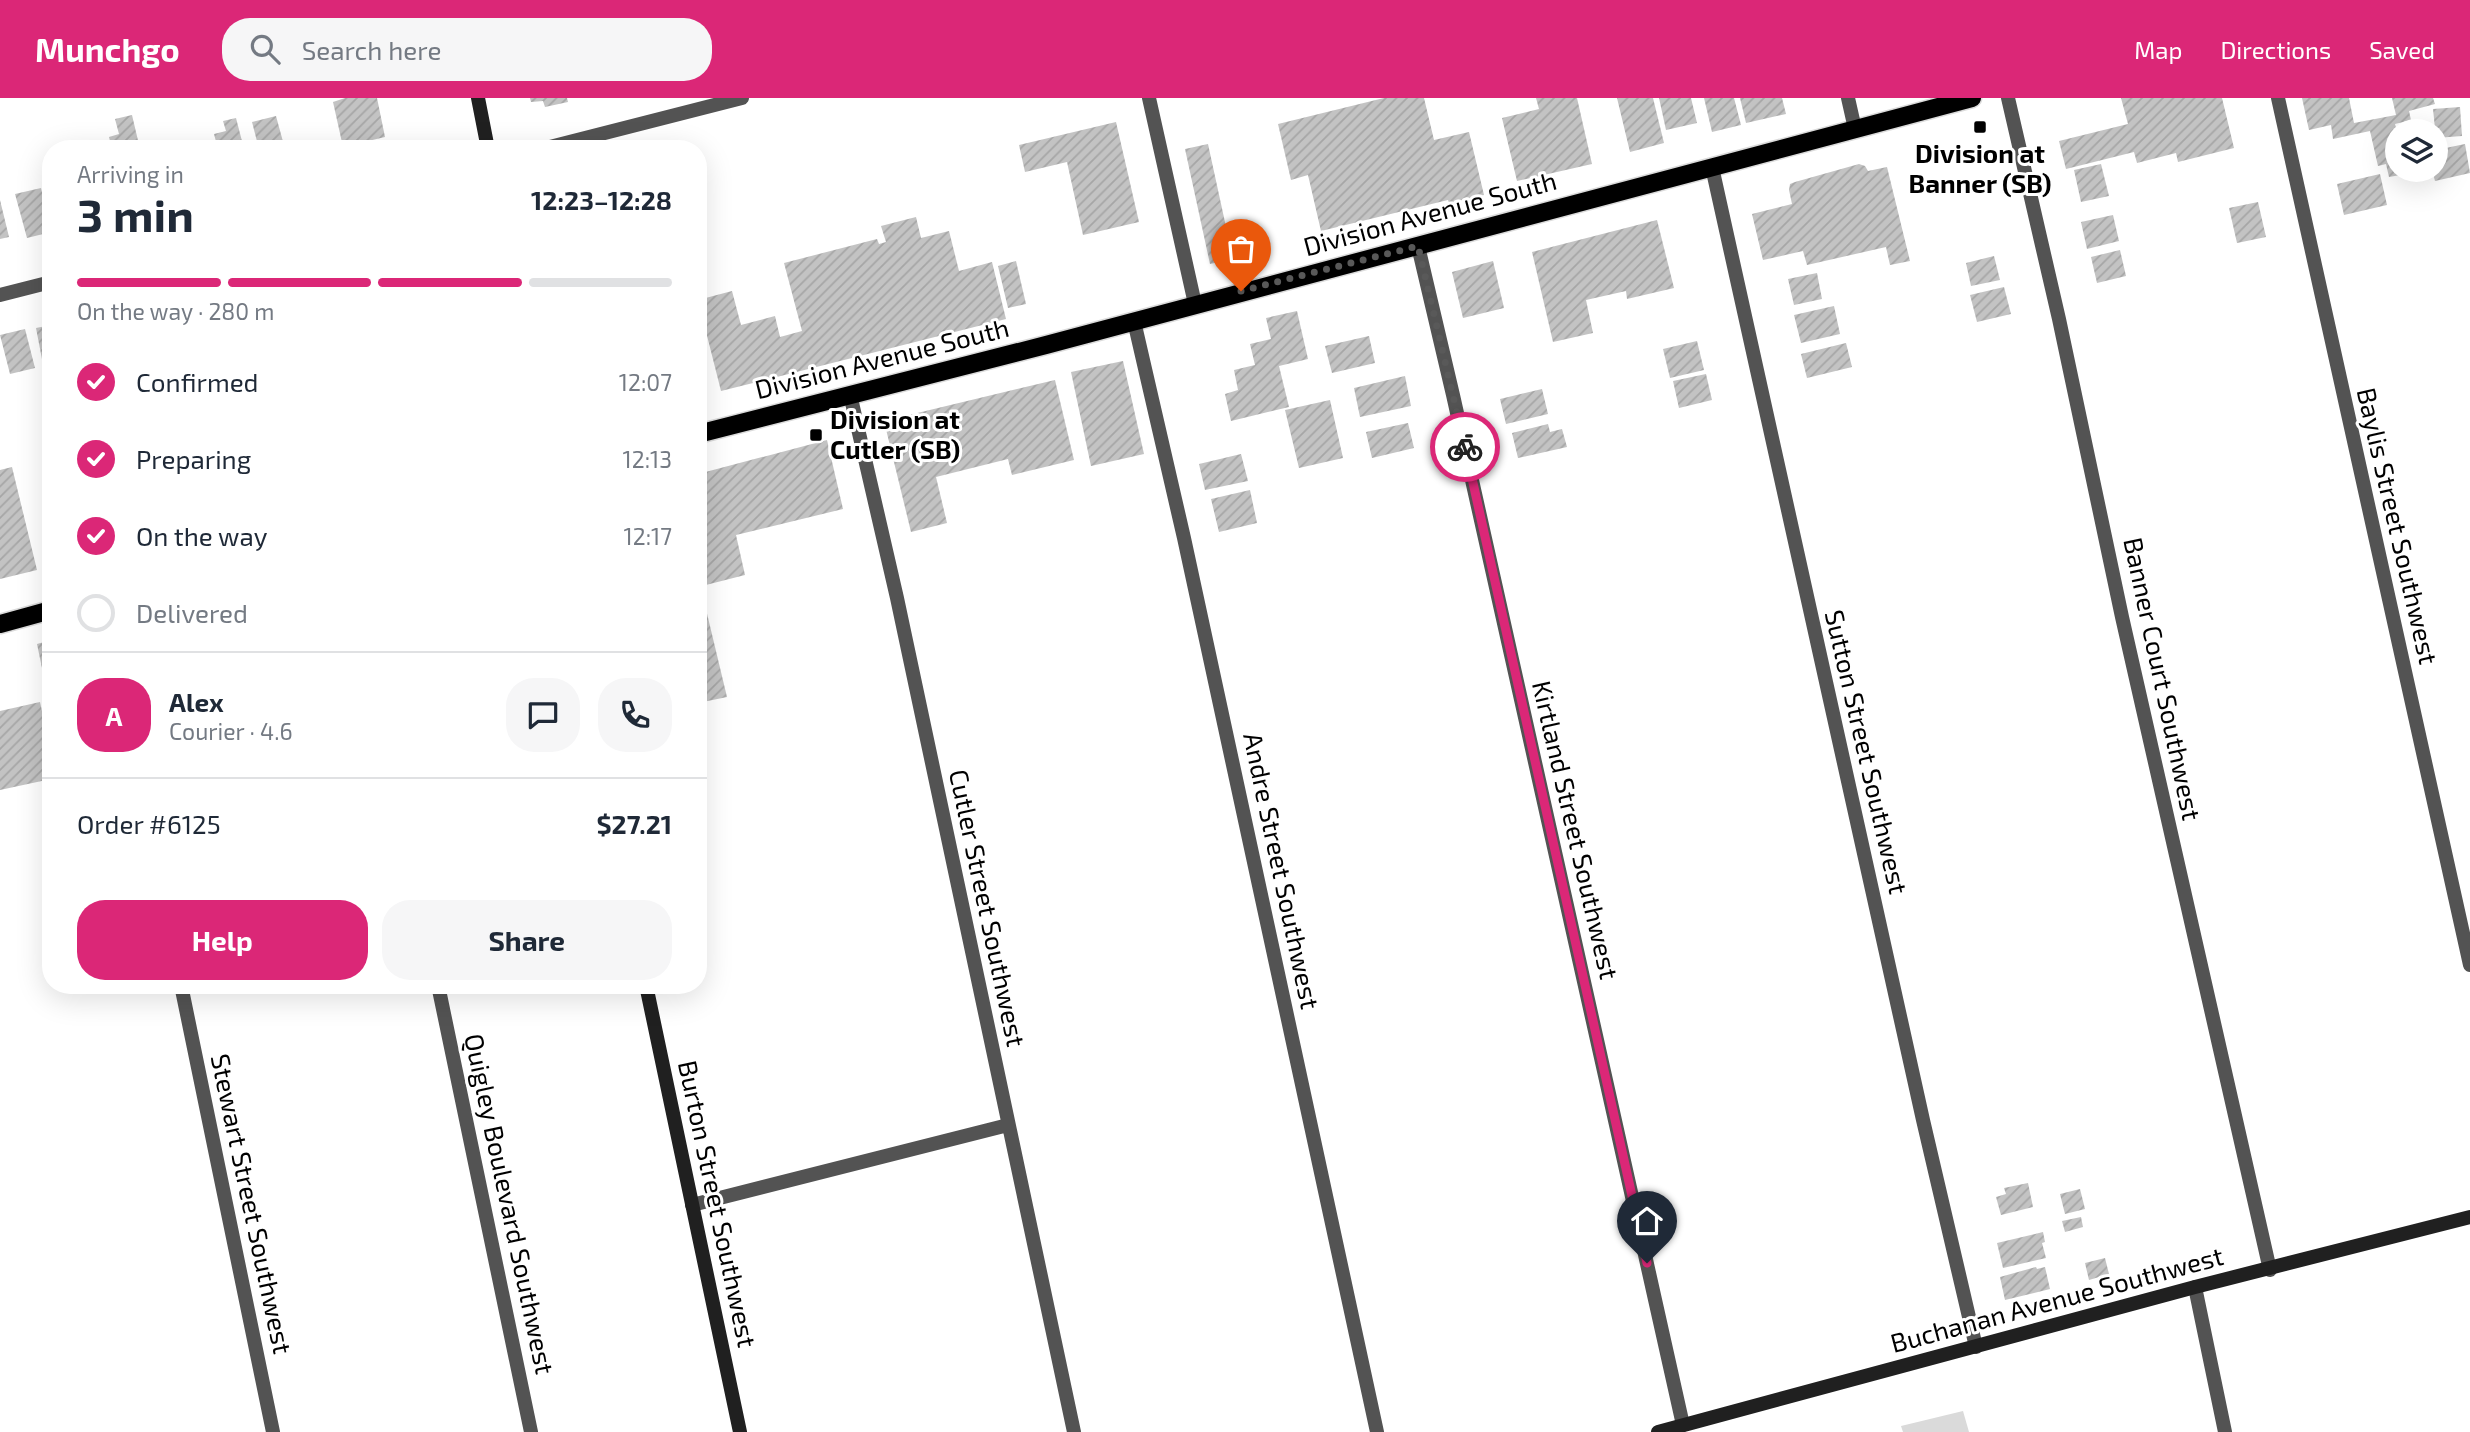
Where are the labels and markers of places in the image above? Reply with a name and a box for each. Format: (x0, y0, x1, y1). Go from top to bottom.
marker: Division at Banner (SB) (1972, 119, 1988, 135)
place label: Division at Banner (SB) (1909, 137, 2051, 198)
pin (1211, 219, 1271, 291)
place label: Division at Cutler (SB) (830, 403, 960, 464)
marker: Division at Cutler (SB) (808, 427, 824, 443)
pin (1617, 1191, 1677, 1263)

